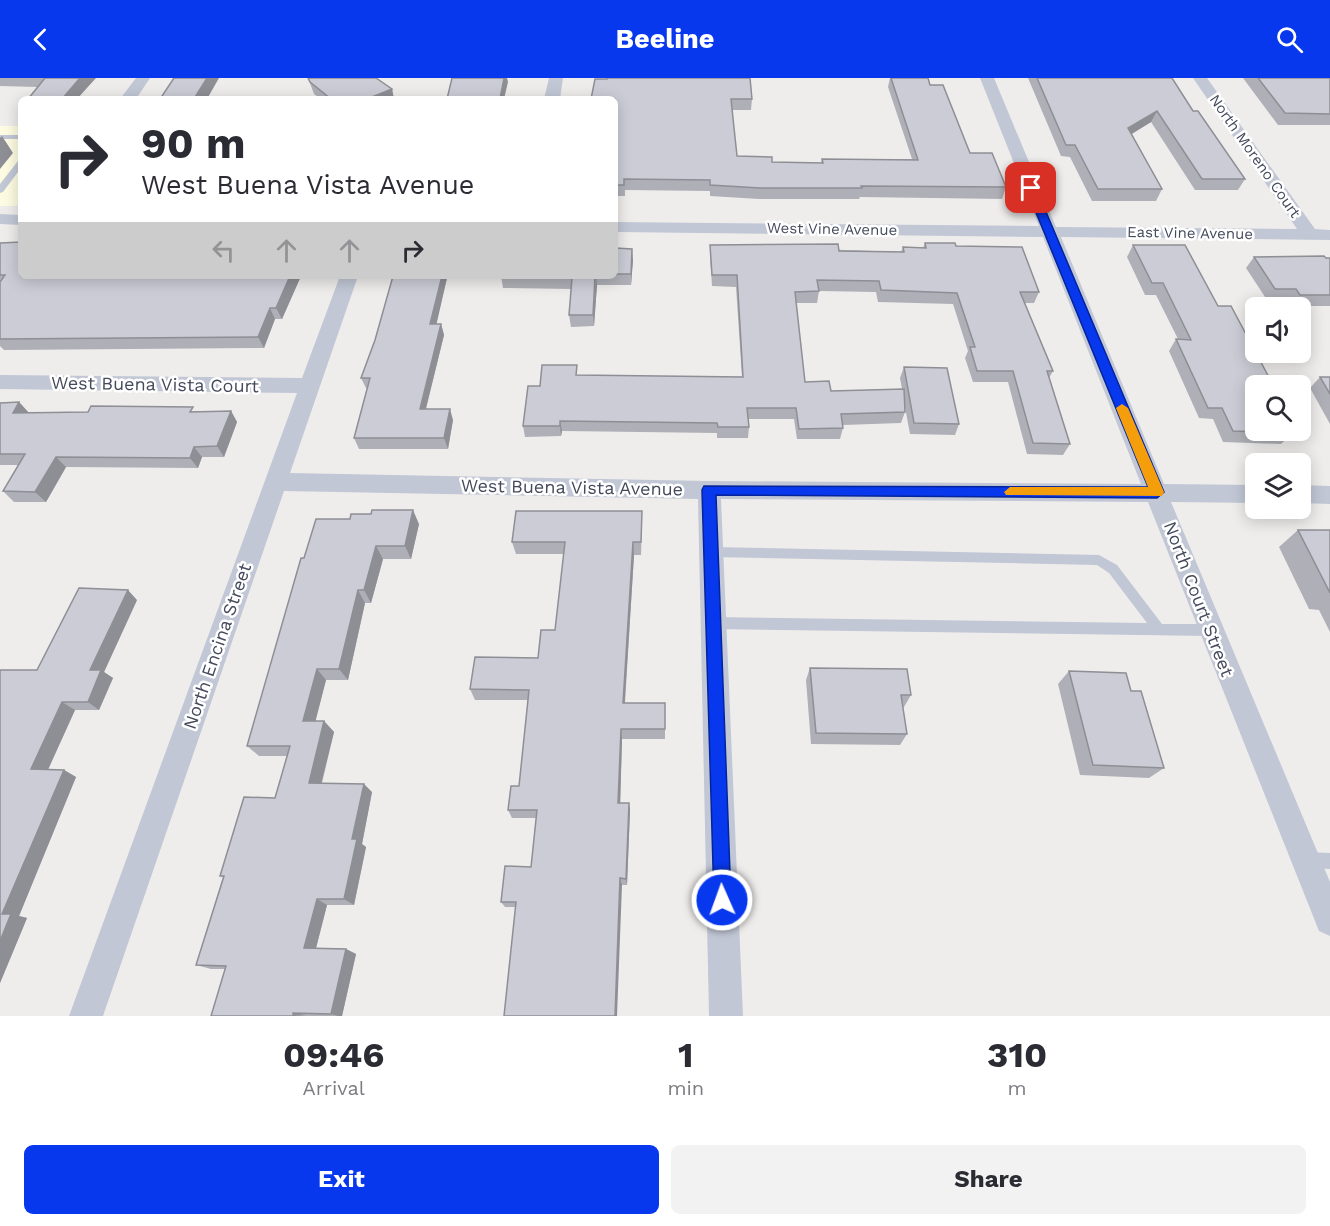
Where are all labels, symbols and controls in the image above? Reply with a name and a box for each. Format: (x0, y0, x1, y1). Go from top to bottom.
icon: back (24, 23, 57, 56)
text: Beeline (616, 23, 714, 55)
icon: search (1273, 23, 1306, 56)
street label: North Moreno Court (1206, 91, 1305, 222)
text: 90 m (141, 119, 245, 168)
icon: right (42, 120, 120, 198)
pin (1005, 162, 1056, 213)
text: West Buena Vista Avenue (141, 169, 474, 201)
icon: arrive (1014, 171, 1047, 204)
street label: West Vine Avenue (767, 219, 897, 239)
street label: East Vine Avenue (1127, 223, 1253, 243)
icon: left (207, 234, 240, 267)
icon: ahead (270, 234, 303, 267)
icon: ahead (333, 234, 366, 267)
icon: right (396, 234, 429, 267)
map controls (1245, 297, 1311, 519)
button: sound (1245, 297, 1311, 363)
street label: West Buena Vista Court (51, 372, 260, 396)
button: search (1245, 375, 1311, 441)
button: layers (1245, 453, 1311, 519)
street label: West Buena Vista Avenue (461, 475, 683, 499)
street label: North Court Street (1160, 518, 1238, 680)
street label: North Encina Street (179, 560, 255, 732)
position arrow (690, 868, 754, 932)
text: 09:46 (283, 1034, 385, 1076)
text: 1 (678, 1034, 694, 1076)
text: 310 (987, 1034, 1047, 1076)
text: Arrival (303, 1076, 365, 1100)
text: min (667, 1076, 704, 1100)
text: m (1008, 1076, 1027, 1100)
button: Exit (24, 1145, 659, 1214)
button: Share (671, 1145, 1306, 1214)

